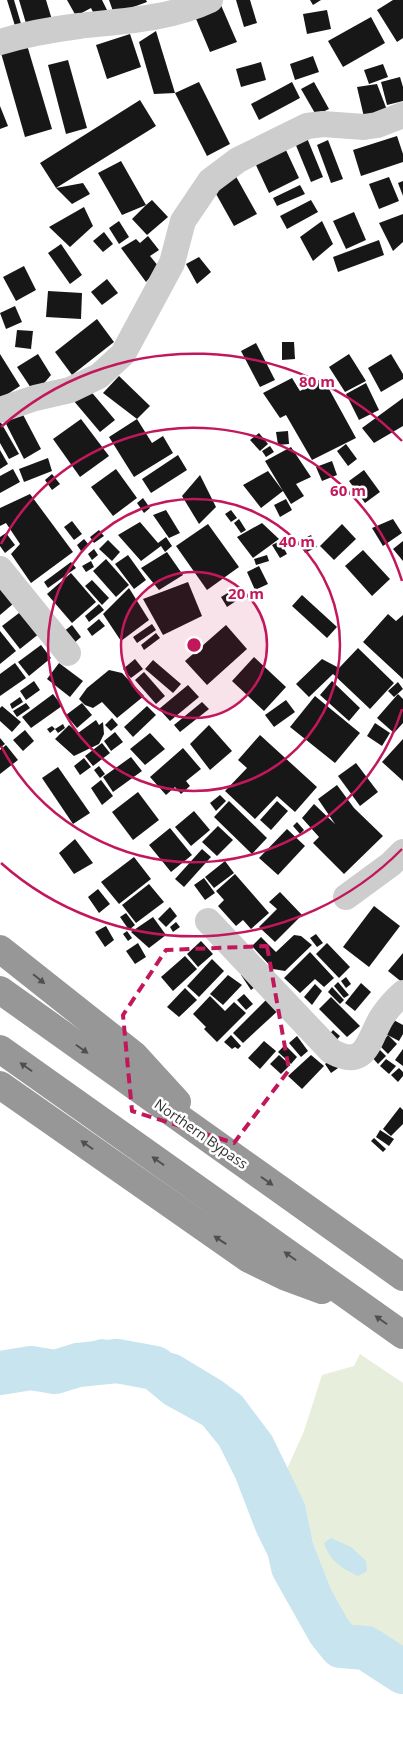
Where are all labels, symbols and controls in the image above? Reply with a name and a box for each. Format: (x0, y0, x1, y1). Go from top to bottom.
text: 80 m (299, 371, 335, 391)
text: 60 m (330, 480, 366, 500)
text: 40 m (279, 531, 315, 551)
text: 20 m (228, 583, 264, 603)
centre of rings (185, 636, 203, 654)
one-way arrow (32, 974, 46, 984)
one-way arrow (76, 1044, 89, 1054)
one-way arrow (19, 1062, 33, 1072)
street label: Northern Bypass (151, 1094, 252, 1173)
one-way arrow (81, 1141, 94, 1151)
one-way arrow (152, 1156, 165, 1167)
one-way arrow (261, 1176, 274, 1186)
one-way arrow (213, 1235, 227, 1244)
one-way arrow (284, 1251, 297, 1261)
one-way arrow (374, 1315, 388, 1325)

